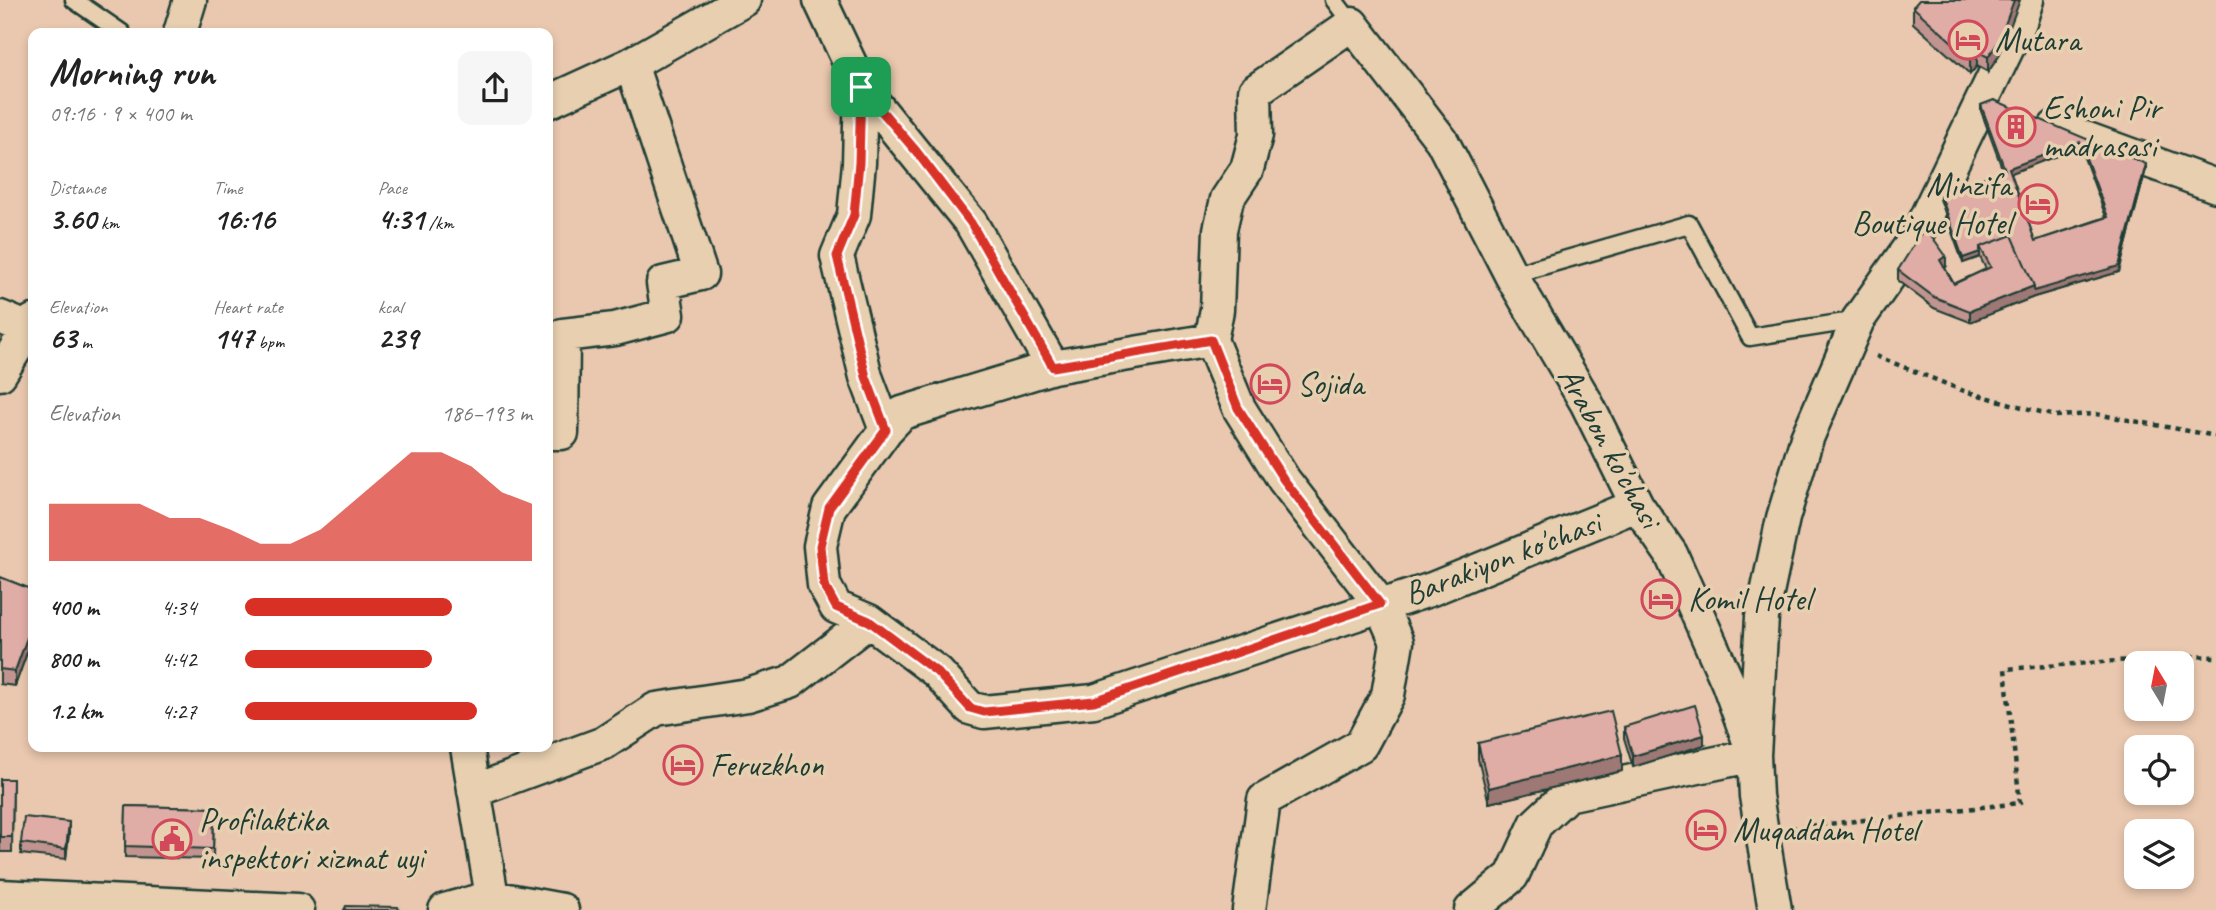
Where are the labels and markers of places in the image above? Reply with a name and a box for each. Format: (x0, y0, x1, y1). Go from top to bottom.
hotel icon: Mutara (1947, 19, 1989, 61)
place label: Mutara (1995, 19, 2083, 61)
pin (831, 57, 891, 117)
place label: Eshoni Pir madrasasi (2043, 87, 2164, 167)
building icon: Eshoni Pir madrasasi (1995, 106, 2037, 148)
place label: Minzifa Boutique Hotel (1852, 164, 2016, 244)
hotel icon: Minzifa Boutique Hotel (2017, 183, 2059, 225)
hotel icon: Sojida (1249, 363, 1291, 405)
place label: Sojida (1297, 363, 1366, 405)
hotel icon: Komil Hotel (1640, 578, 1682, 620)
place label: Komil Hotel (1688, 578, 1816, 620)
hotel icon: Feruzkhon (662, 744, 704, 786)
place label: Feruzkhon (710, 744, 824, 786)
place label: Profilaktika inspektori xizmat uyi (199, 799, 427, 879)
hotel icon: Muqaddam Hotel (1685, 809, 1727, 851)
place label: Muqaddam Hotel (1733, 809, 1923, 851)
public building icon: Profilaktika inspektori xizmat uyi (151, 818, 193, 860)

